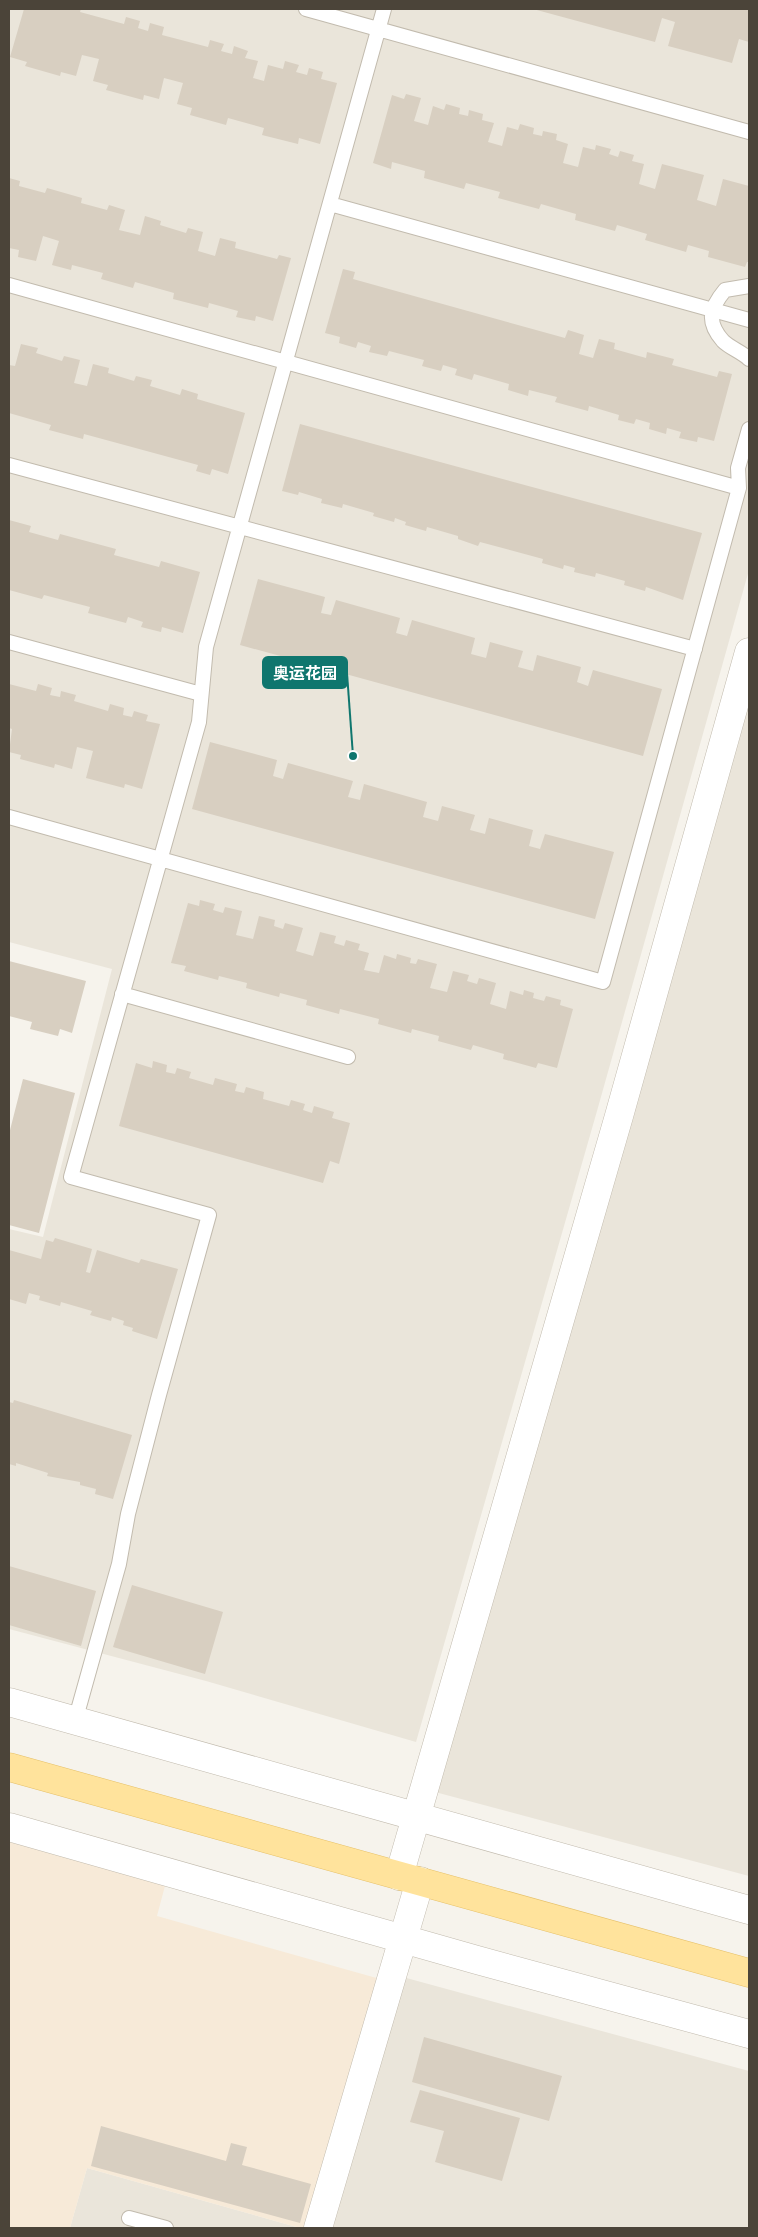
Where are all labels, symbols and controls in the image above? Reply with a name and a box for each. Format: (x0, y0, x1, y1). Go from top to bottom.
callout: 奥运花园 (263, 657, 347, 688)
text: 奥运花园 (273, 664, 337, 683)

